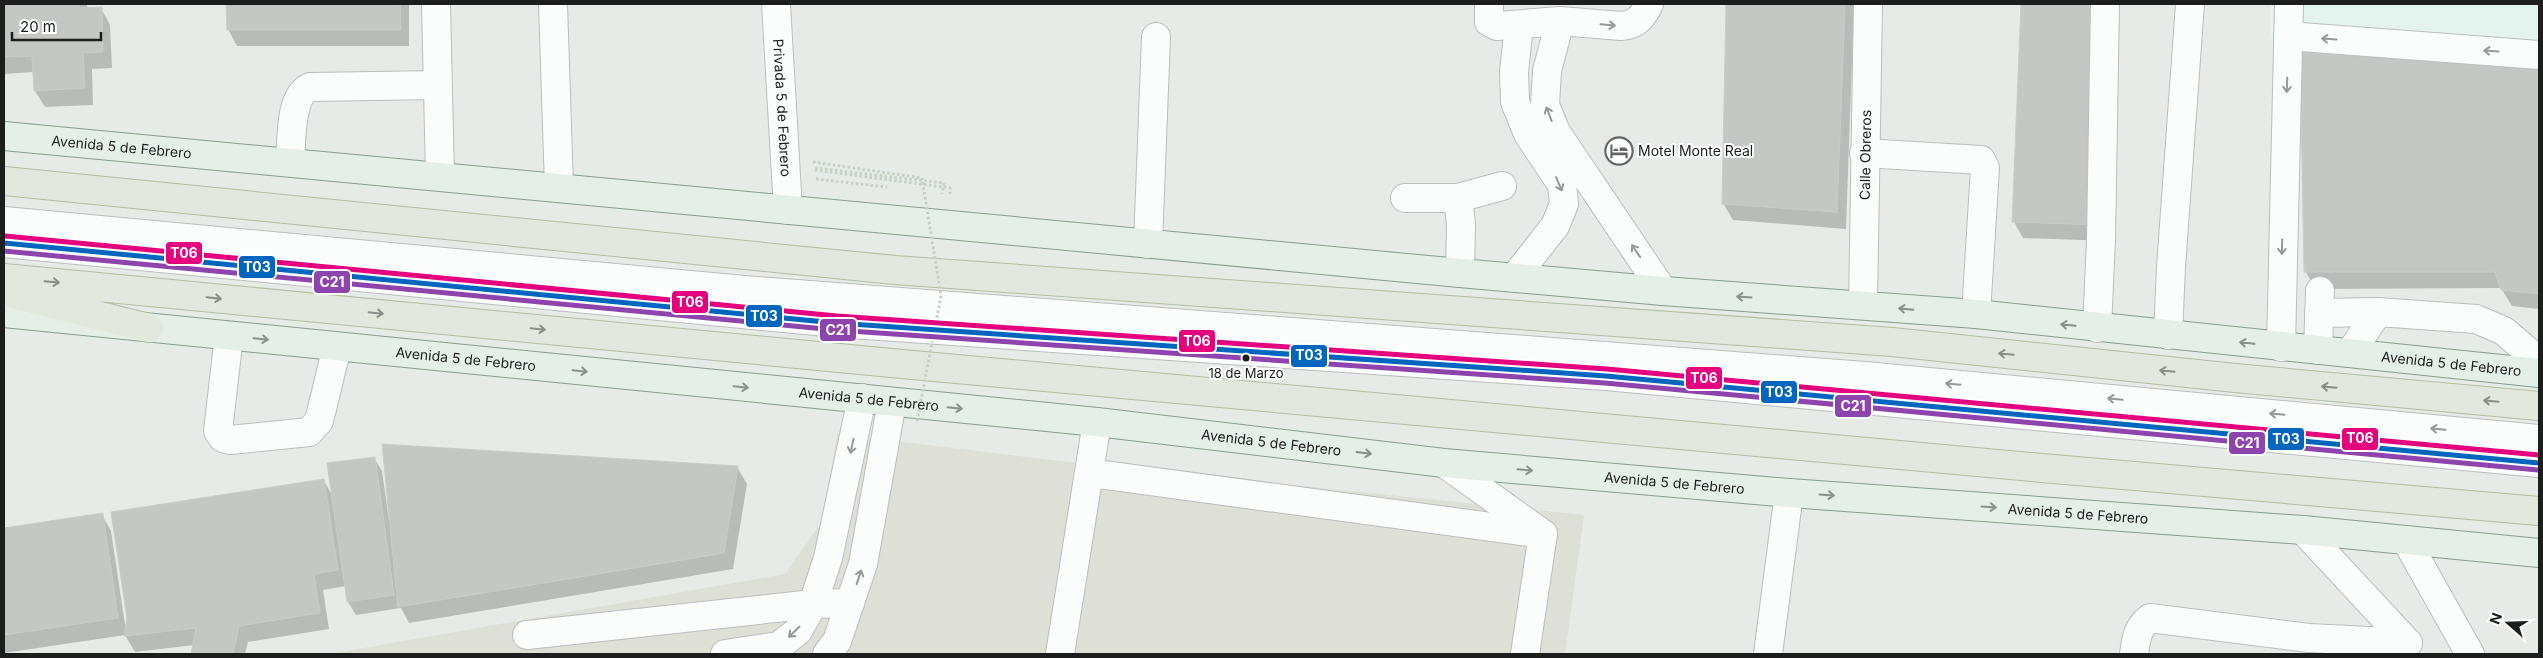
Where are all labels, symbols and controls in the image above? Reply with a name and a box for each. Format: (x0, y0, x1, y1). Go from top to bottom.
scale bar (12, 10, 101, 42)
text: 20 m (20, 17, 56, 36)
one-way arrow (1600, 20, 1616, 30)
one-way arrow (2321, 35, 2337, 44)
street label: Privada 5 de Febrero (770, 38, 795, 177)
one-way arrow (2483, 47, 2499, 56)
one-way arrow (2282, 77, 2291, 93)
one-way arrow (1544, 107, 1553, 122)
street label: Calle Obreros (1856, 110, 1874, 200)
street label: Avenida 5 de Febrero (51, 131, 192, 162)
hotel icon: Motel Monte Real (1604, 136, 1634, 166)
place label: Motel Monte Real (1638, 142, 1753, 159)
one-way arrow (1555, 176, 1565, 191)
one-way arrow (2278, 239, 2287, 255)
line badge: T06 (165, 241, 203, 265)
text: T06 (170, 244, 198, 261)
one-way arrow (1631, 244, 1641, 258)
line badge: T03 (238, 255, 276, 279)
text: T03 (243, 258, 271, 275)
line badge: C21 (313, 270, 351, 294)
text: C21 (319, 273, 345, 290)
one-way arrow (44, 277, 60, 287)
line badge: T06 (671, 290, 709, 314)
one-way arrow (1736, 292, 1752, 301)
one-way arrow (206, 293, 222, 302)
text: T06 (676, 293, 704, 310)
line badge: T03 (745, 304, 783, 328)
one-way arrow (1899, 304, 1915, 313)
text: T03 (750, 307, 778, 324)
one-way arrow (368, 308, 384, 318)
line badge: C21 (819, 318, 857, 342)
one-way arrow (2060, 320, 2076, 330)
text: C21 (825, 321, 851, 338)
one-way arrow (529, 324, 545, 334)
line badge: T06 (1178, 329, 1216, 353)
text: T06 (1183, 332, 1211, 349)
one-way arrow (253, 334, 269, 344)
one-way arrow (2239, 338, 2255, 348)
street label: Avenida 5 de Febrero (395, 343, 537, 374)
line badge: T03 (1290, 344, 1328, 368)
text: T03 (1295, 346, 1323, 363)
street label: Avenida 5 de Febrero (2380, 348, 2522, 379)
one-way arrow (1998, 349, 2014, 359)
marker: 18 de Marzo (1241, 353, 1251, 363)
place label: 18 de Marzo (1209, 365, 1284, 381)
one-way arrow (571, 366, 587, 376)
line badge: T06 (1685, 366, 1723, 390)
one-way arrow (2159, 366, 2175, 376)
text: T06 (1690, 369, 1718, 386)
line badge: T03 (1760, 380, 1798, 404)
one-way arrow (1945, 380, 1961, 389)
one-way arrow (733, 382, 749, 392)
one-way arrow (2321, 382, 2337, 391)
street label: Avenida 5 de Febrero (798, 383, 940, 414)
text: T03 (1765, 383, 1793, 400)
line badge: C21 (1834, 394, 1872, 418)
one-way arrow (2107, 395, 2123, 404)
one-way arrow (2483, 396, 2499, 406)
text: C21 (1840, 397, 1866, 414)
one-way arrow (947, 403, 963, 413)
one-way arrow (2269, 410, 2285, 419)
street label: Avenida 5 de Febrero (1200, 425, 1342, 459)
one-way arrow (2431, 425, 2447, 434)
line badge: T03 (2267, 427, 2305, 451)
line badge: T06 (2341, 427, 2379, 451)
text: T06 (2346, 429, 2374, 446)
text: T03 (2272, 430, 2300, 447)
line badge: C21 (2228, 431, 2266, 455)
text: C21 (2234, 434, 2260, 451)
one-way arrow (846, 437, 856, 453)
one-way arrow (1355, 448, 1371, 458)
one-way arrow (1517, 465, 1533, 475)
street label: Avenida 5 de Febrero (1603, 468, 1745, 497)
one-way arrow (1818, 491, 1834, 500)
street label: Avenida 5 de Febrero (2007, 500, 2149, 527)
one-way arrow (1981, 503, 1997, 512)
one-way arrow (854, 570, 864, 586)
north arrow (2483, 598, 2533, 648)
text: N (2486, 610, 2505, 626)
one-way arrow (788, 627, 801, 638)

